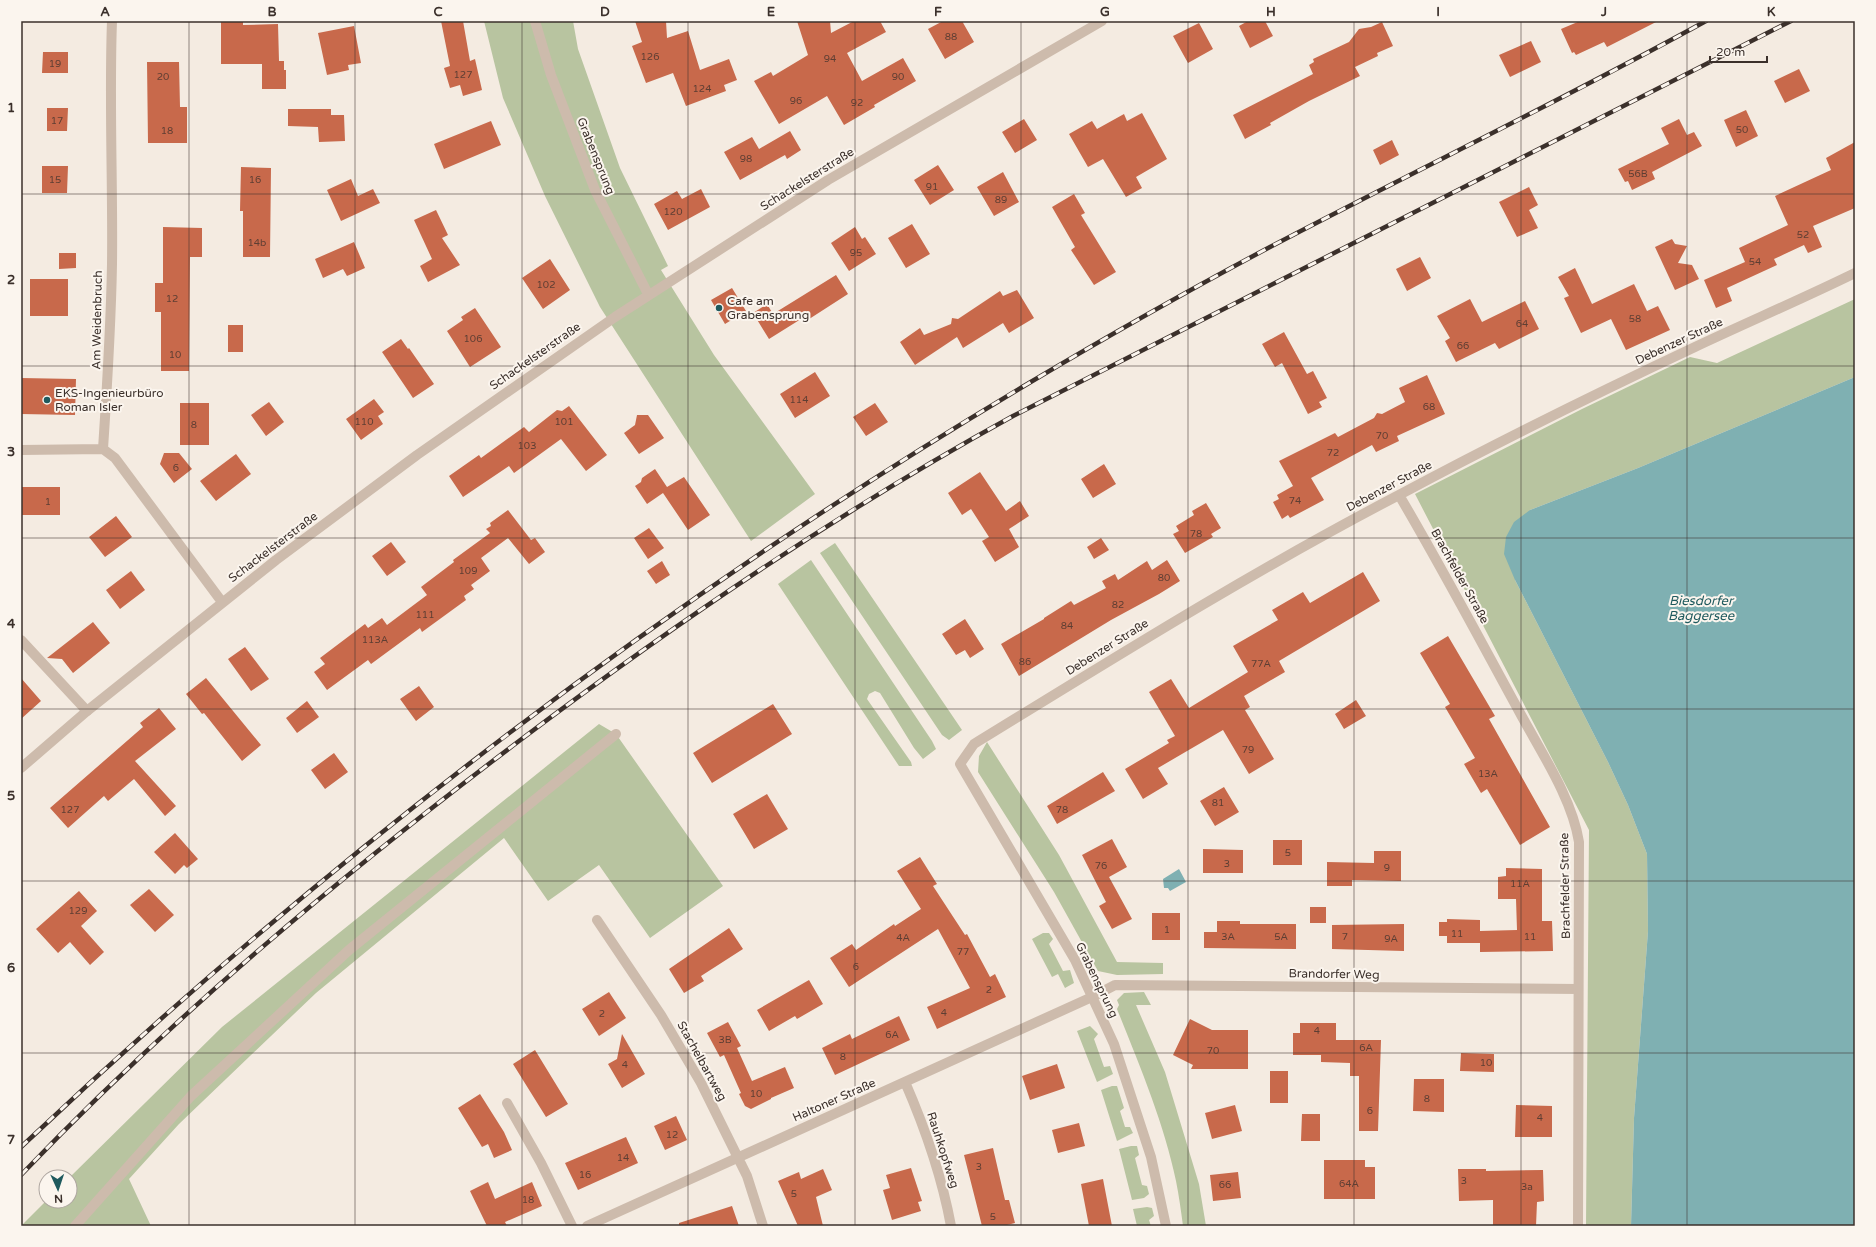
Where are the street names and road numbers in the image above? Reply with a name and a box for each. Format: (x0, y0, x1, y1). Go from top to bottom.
street label: Grabensprung (574, 115, 618, 197)
street label: Schackelsterstraße (758, 144, 857, 213)
street label: Am Weidenbruch (89, 270, 105, 370)
street label: Debenzer Straße (1633, 315, 1725, 367)
street label: Schackelsterstraße (487, 319, 583, 393)
street label: Debenzer Straße (1344, 457, 1434, 514)
street label: Schackelsterstraße (226, 509, 320, 585)
street label: Brachfelder Straße (1428, 526, 1492, 626)
street label: Debenzer Straße (1063, 616, 1151, 678)
street label: Brachfelder Straße (1557, 833, 1573, 939)
street label: Grabensprung (1073, 940, 1121, 1020)
street label: Brandorfer Weg (1288, 966, 1380, 982)
street label: Stachelbartweg (674, 1019, 730, 1103)
street label: Haltoner Straße (790, 1075, 878, 1125)
street label: Rauhkopfweg (924, 1110, 962, 1190)

